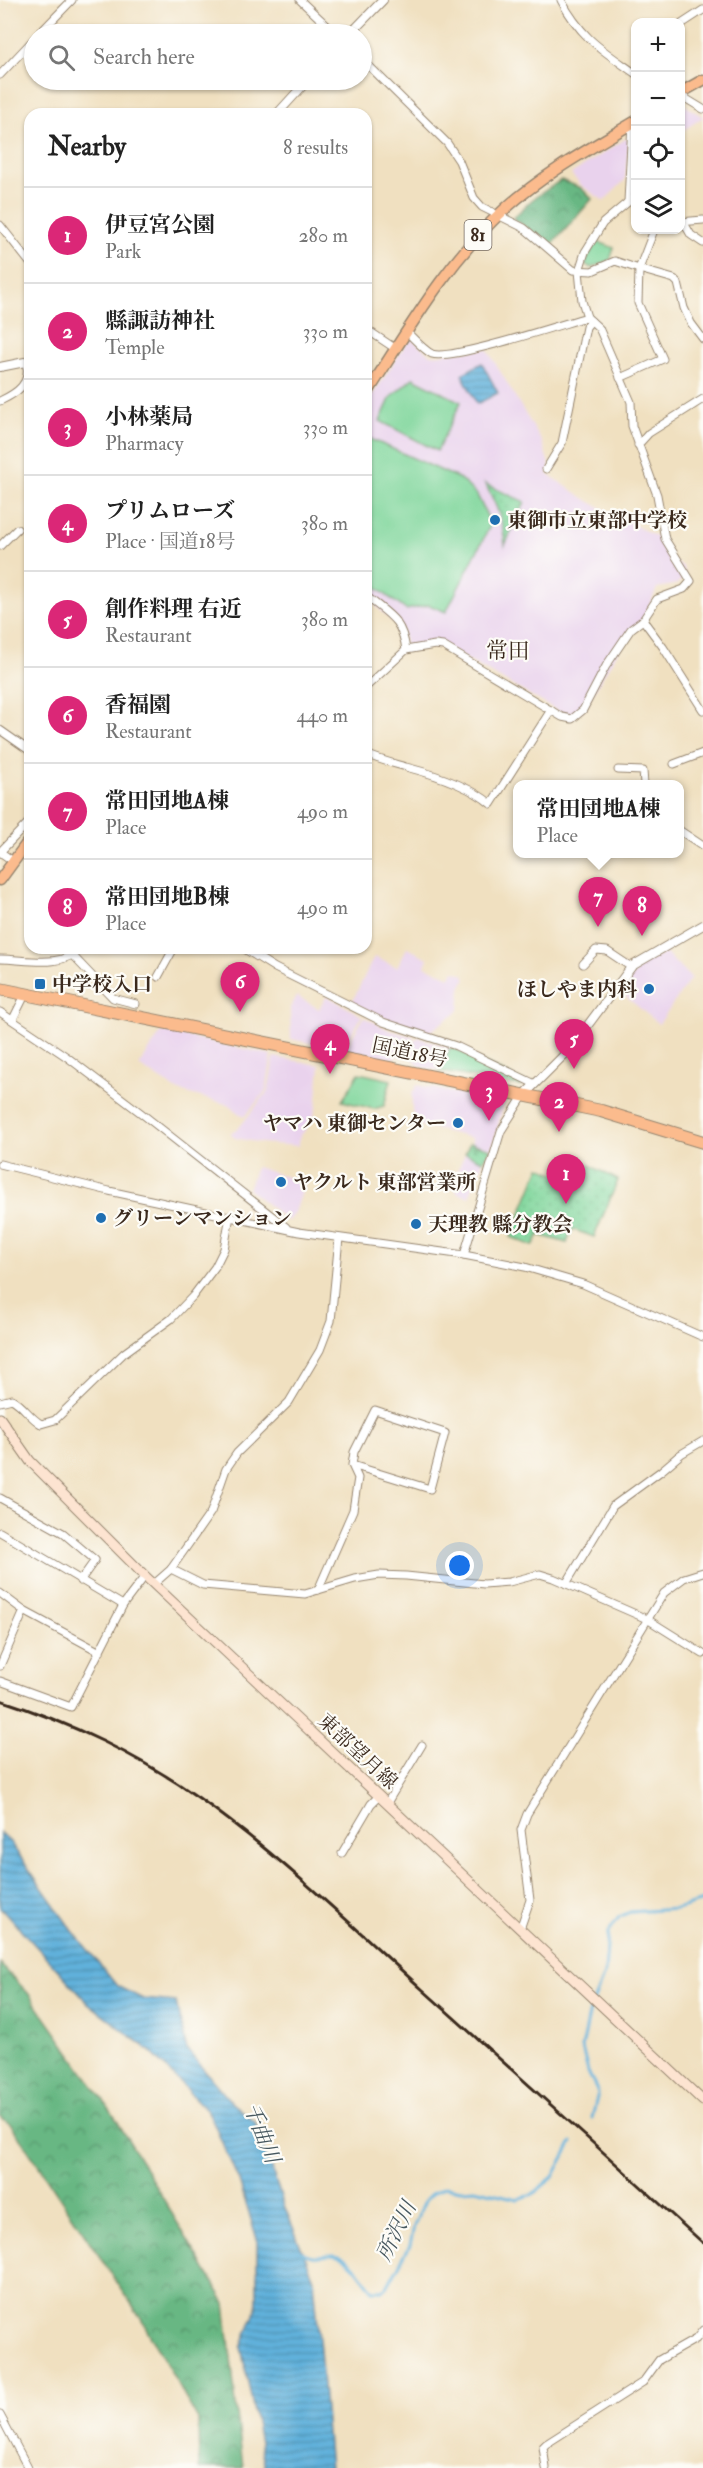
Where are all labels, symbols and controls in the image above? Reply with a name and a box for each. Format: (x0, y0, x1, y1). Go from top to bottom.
map controls (631, 18, 685, 234)
button: + (631, 18, 685, 72)
search box (24, 24, 372, 90)
icon: search (45, 41, 78, 74)
text: Search here (93, 43, 195, 71)
button: − (631, 72, 685, 126)
button: locate (631, 126, 685, 180)
text: Nearby (48, 131, 126, 163)
text: 8 results (283, 135, 348, 160)
button: layers (631, 180, 685, 234)
text: 伊豆宮公園 (105, 211, 215, 239)
road number: 81 (464, 220, 492, 250)
text: 1 (64, 223, 71, 248)
text: 280 m (298, 223, 348, 248)
text: Park (105, 239, 141, 264)
text: 縣諏訪神社 (105, 307, 215, 335)
text: 2 (62, 319, 73, 344)
text: 330 m (303, 319, 348, 344)
text: Temple (105, 335, 165, 360)
text: 小林薬局 (105, 403, 193, 431)
text: 3 (64, 415, 71, 440)
text: 330 m (303, 415, 348, 440)
text: Pharmacy (105, 431, 183, 456)
text: プリムローズ (105, 497, 235, 525)
place label: 東御市立東部中学校 (507, 508, 687, 533)
text: 4 (62, 511, 73, 536)
text: 380 m (301, 511, 348, 536)
marker: 東御市立東部中学校 (488, 513, 502, 527)
text: Place · 国道18号 (105, 529, 235, 554)
text: 創作料理 右近 (105, 595, 242, 623)
text: 5 (63, 607, 72, 632)
text: 380 m (301, 607, 348, 632)
text: Restaurant (105, 623, 192, 648)
district label: 常田 (486, 637, 530, 665)
text: 香福園 (105, 691, 171, 719)
text: 6 (62, 703, 73, 728)
text: 440 m (296, 703, 348, 728)
text: Restaurant (105, 719, 192, 744)
popup (513, 780, 684, 858)
text: 常田団地A棟 (105, 787, 229, 815)
text: 常田団地A棟 (537, 795, 660, 823)
text: 7 (63, 799, 72, 824)
text: 490 m (297, 799, 348, 824)
text: Place (105, 815, 146, 840)
text: Place (537, 823, 578, 848)
pin: 7 (578, 878, 618, 927)
text: 常田団地B棟 (105, 883, 229, 911)
pin: 8 (622, 886, 662, 936)
text: 8 (63, 895, 72, 920)
text: 490 m (297, 895, 348, 920)
text: Place (105, 911, 146, 936)
pin: 6 (220, 962, 260, 1012)
place label: 中学校入口 (52, 972, 152, 997)
marker: 中学校入口 (33, 977, 47, 991)
place label: ほしやま内科 (517, 977, 637, 1002)
marker: ほしやま内科 (642, 982, 656, 996)
pin: 5 (554, 1020, 594, 1069)
pin: 4 (310, 1024, 350, 1074)
street label: 国道18号 (370, 1032, 450, 1073)
pin: 3 (470, 1072, 508, 1121)
pin: 2 (540, 1082, 578, 1132)
place label: ヤマハ 東御センター (263, 1111, 446, 1136)
marker: ヤマハ 東御センター (451, 1116, 465, 1130)
pin: 1 (546, 1154, 586, 1204)
place label: ヤクルト 東部営業所 (293, 1170, 477, 1195)
marker: ヤクルト 東部営業所 (274, 1175, 288, 1189)
place label: グリーンマンション (113, 1206, 292, 1231)
marker: グリーンマンション (94, 1211, 108, 1225)
place label: 天理教 縣分教会 (428, 1212, 572, 1237)
marker: 天理教 縣分教会 (409, 1217, 423, 1231)
your location (445, 1551, 474, 1580)
street label: 東部望月線 (313, 1708, 403, 1795)
water label: 千曲川 (237, 2099, 287, 2169)
water label: 所沢川 (371, 2195, 423, 2265)

